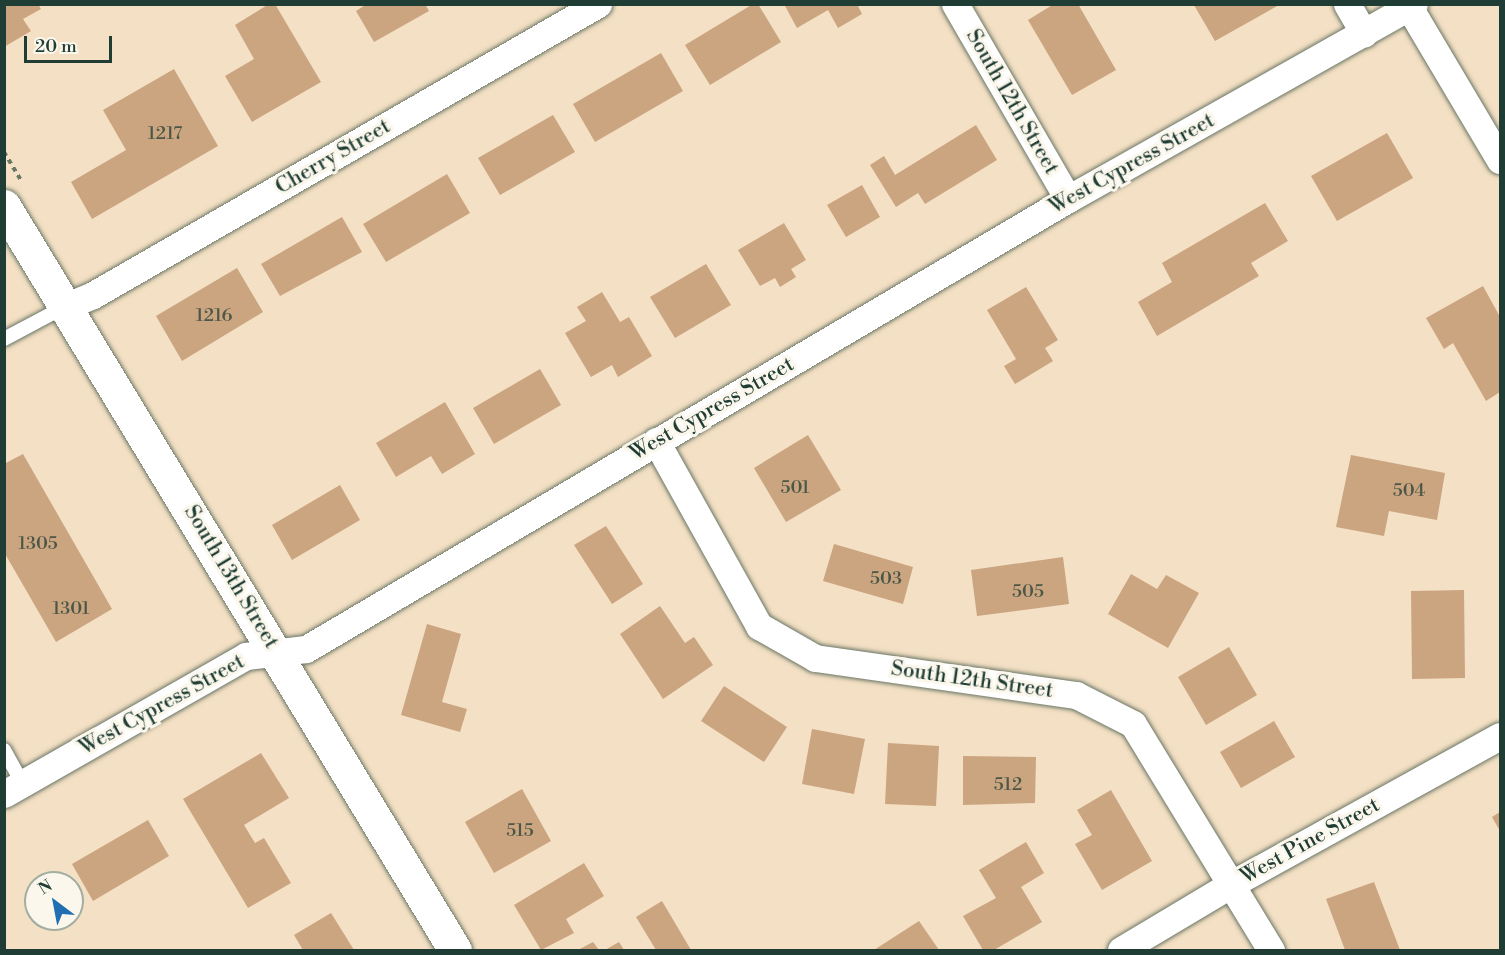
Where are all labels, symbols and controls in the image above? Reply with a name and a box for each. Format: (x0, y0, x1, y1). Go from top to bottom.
scale bar (27, 24, 116, 62)
street label: South 12th Street (960, 25, 1064, 179)
text: 20 m (35, 35, 77, 58)
street label: West Cypress Street (1045, 108, 1219, 220)
street label: Cherry Street (271, 114, 395, 200)
house number: 1217 (148, 123, 182, 145)
house number: 1216 (196, 305, 232, 327)
street label: West Cypress Street (626, 352, 798, 466)
house number: 501 (780, 477, 810, 499)
house number: 504 (1393, 480, 1425, 502)
street label: South 13th Street (178, 501, 284, 653)
house number: 1305 (18, 533, 58, 555)
house number: 503 (870, 568, 902, 590)
house number: 505 (1012, 581, 1044, 603)
house number: 1301 (53, 598, 89, 620)
street label: West Cypress Street (75, 649, 249, 761)
street label: South 12th Street (889, 656, 1055, 704)
house number: 512 (994, 774, 1022, 796)
street label: West Pine Street (1236, 792, 1384, 890)
house number: 515 (506, 820, 534, 842)
north arrow (24, 871, 84, 931)
text: N (35, 876, 56, 899)

